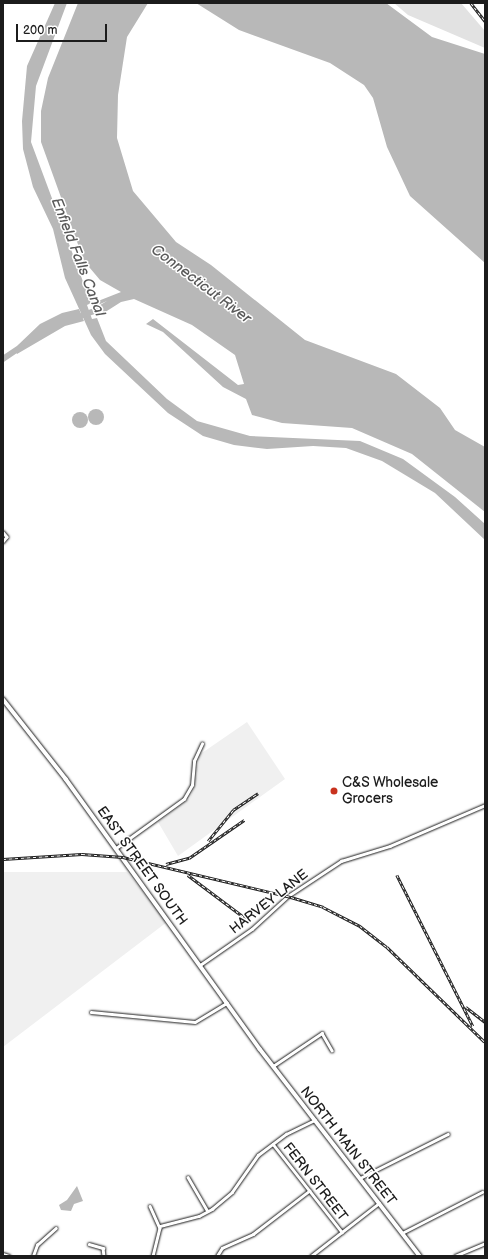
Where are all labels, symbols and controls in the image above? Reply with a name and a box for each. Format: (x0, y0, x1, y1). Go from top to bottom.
scale bar (18, 16, 109, 42)
text: 200 m (23, 23, 57, 38)
water label: Enfield Falls Canal (47, 195, 109, 319)
water label: Connecticut River (147, 241, 255, 327)
place label: C&S Wholesale Grocers (342, 775, 439, 808)
marker: C&S Wholesale Grocers (329, 786, 339, 796)
street label: EAST STREET SOUTH (93, 803, 191, 929)
street label: HARVEY LANE (226, 866, 312, 938)
street label: NORTH MAIN STREET (296, 1083, 400, 1209)
street label: FERN STREET (279, 1139, 351, 1225)

